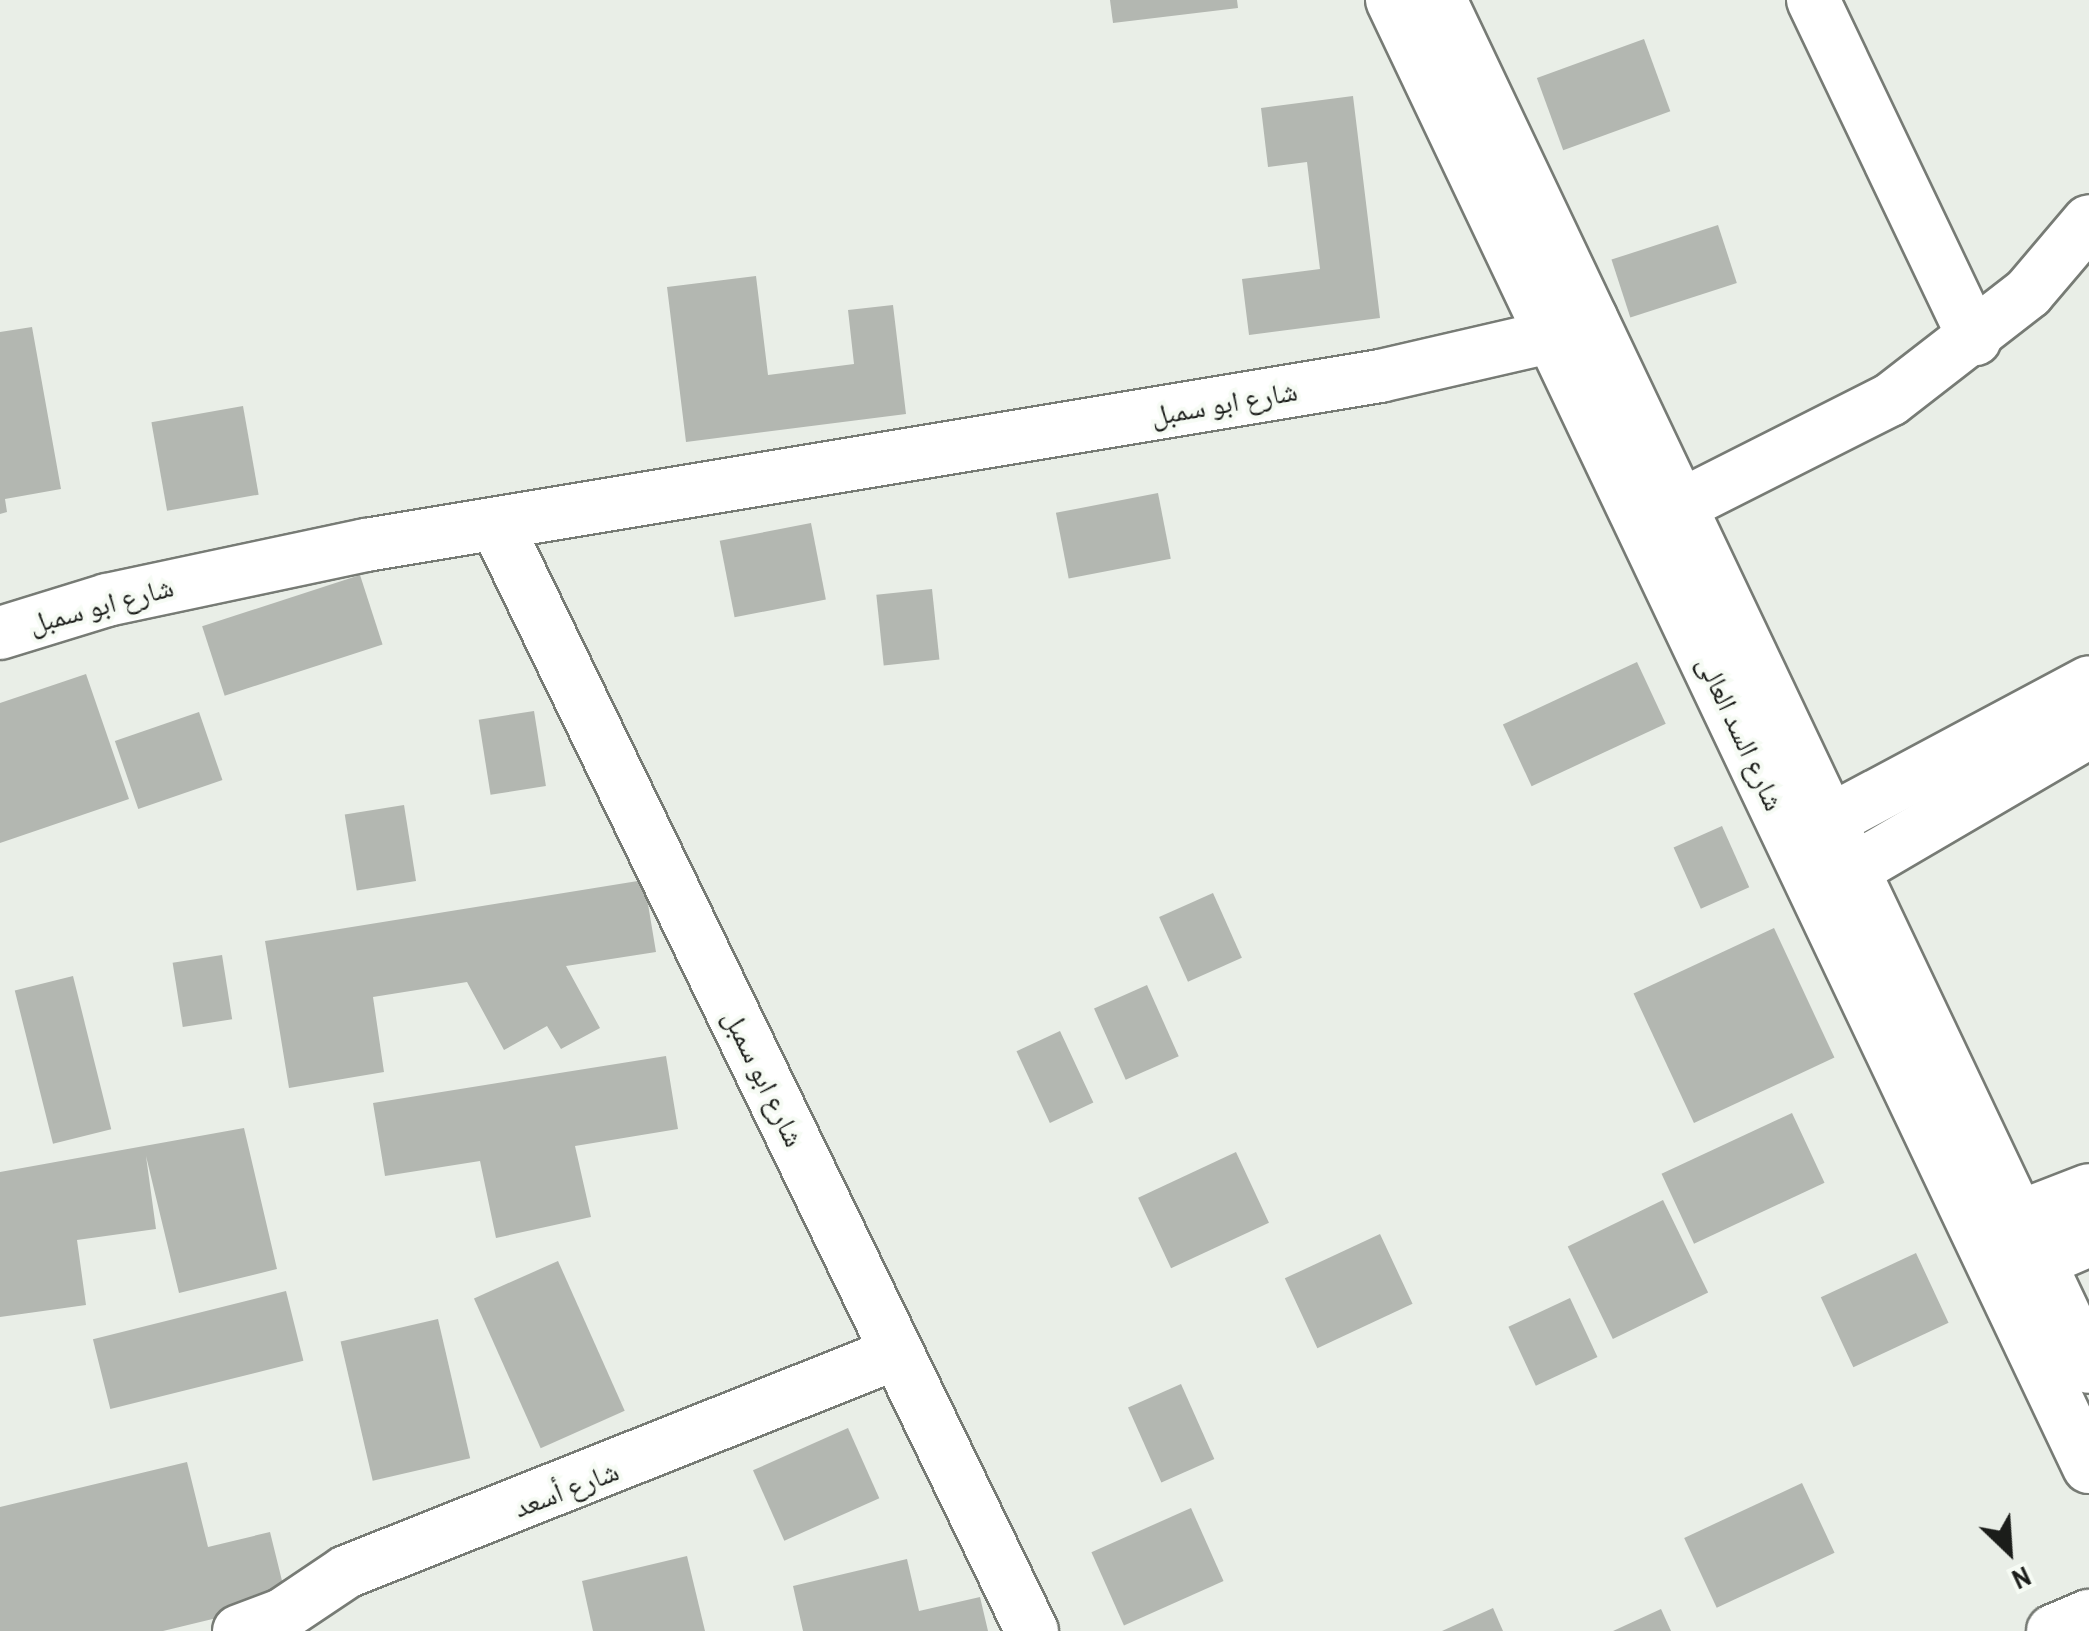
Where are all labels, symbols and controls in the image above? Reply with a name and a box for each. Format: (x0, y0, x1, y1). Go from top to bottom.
street label: شارع ابو سمبل (1148, 374, 1300, 432)
street label: شارع ابو سمبل (25, 570, 177, 640)
street label: شارع السد العالى (1691, 650, 1791, 816)
street label: شارع ابو سمبل (716, 1004, 812, 1152)
street label: شارع أسعد (509, 1454, 623, 1524)
north arrow (1959, 1501, 2059, 1601)
text: N (2006, 1557, 2037, 1599)

